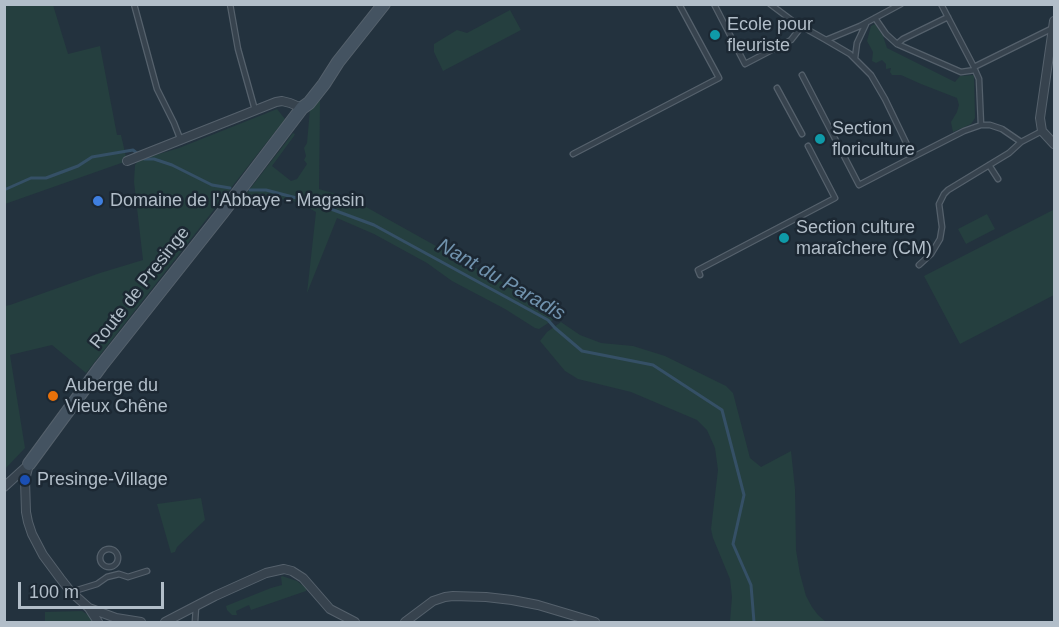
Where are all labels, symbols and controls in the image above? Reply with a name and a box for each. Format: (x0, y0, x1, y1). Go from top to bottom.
place label: Ecole pour fleuriste (727, 14, 813, 57)
marker: Ecole pour fleuriste (708, 28, 722, 42)
place label: Section floriculture (832, 118, 915, 160)
marker: Section floriculture (813, 132, 827, 146)
place label: Domaine de l'Abbaye - Magasin (110, 190, 365, 212)
marker: Domaine de l'Abbaye - Magasin (91, 194, 105, 208)
place label: Section culture maraîchere (CM) (796, 217, 932, 260)
street label: Route de Presinge (86, 223, 194, 353)
marker: Section culture maraîchere (CM) (777, 231, 791, 245)
water label: Nant du Paradis (433, 234, 569, 326)
place label: Auberge du Vieux Chêne (65, 375, 168, 418)
marker: Auberge du Vieux Chêne (46, 389, 60, 403)
place label: Presinge-Village (37, 469, 168, 491)
marker: Presinge-Village (18, 473, 32, 487)
scale bar (21, 570, 166, 608)
text: 100 m (29, 582, 79, 602)

